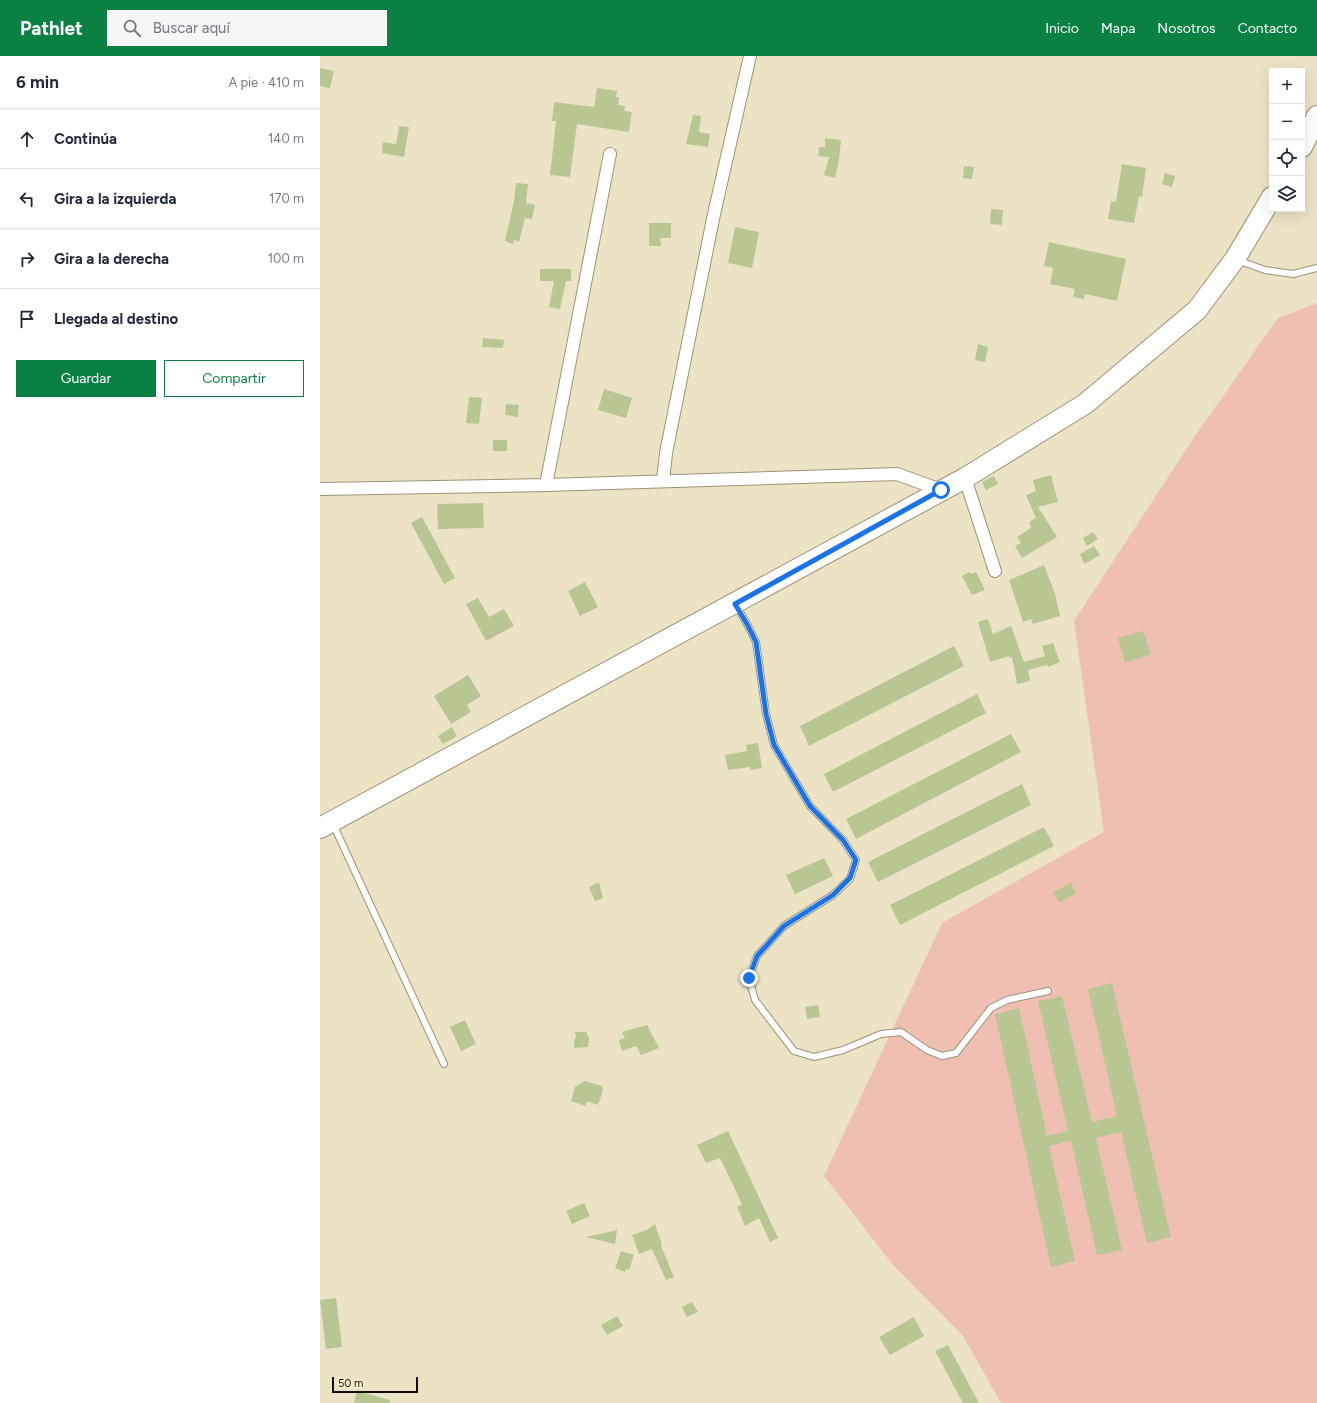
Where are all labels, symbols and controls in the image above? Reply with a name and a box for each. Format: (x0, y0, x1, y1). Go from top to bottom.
search box (107, 10, 387, 46)
text: Pathlet (20, 17, 83, 40)
icon: search (121, 17, 143, 39)
text: Buscar aquí (153, 19, 230, 37)
text: Inicio (1045, 20, 1079, 37)
text: Mapa (1101, 20, 1135, 37)
text: Nosotros (1157, 20, 1216, 37)
text: Contacto (1238, 20, 1297, 37)
map controls (1269, 68, 1305, 212)
button: + (1269, 68, 1305, 104)
text: 6 min (16, 72, 59, 92)
text: A pie · 410 m (228, 75, 304, 90)
button: − (1269, 104, 1305, 140)
icon: ahead (16, 128, 38, 150)
text: Continúa (54, 130, 117, 148)
text: 140 m (268, 131, 304, 146)
button: locate (1269, 140, 1305, 176)
button: layers (1269, 176, 1305, 212)
icon: left (16, 188, 38, 210)
text: Gira a la izquierda (54, 190, 176, 208)
text: 170 m (269, 191, 304, 206)
icon: right (16, 248, 38, 270)
text: Gira a la derecha (54, 250, 169, 268)
text: 100 m (268, 251, 304, 266)
icon: arrive (16, 308, 38, 330)
text: Llegada al destino (54, 310, 178, 328)
button: Guardar (16, 360, 156, 397)
button: Compartir (164, 360, 304, 397)
route start (932, 481, 950, 499)
route end (740, 969, 758, 987)
scale bar (332, 1375, 418, 1394)
text: 50 m (338, 1377, 363, 1390)

